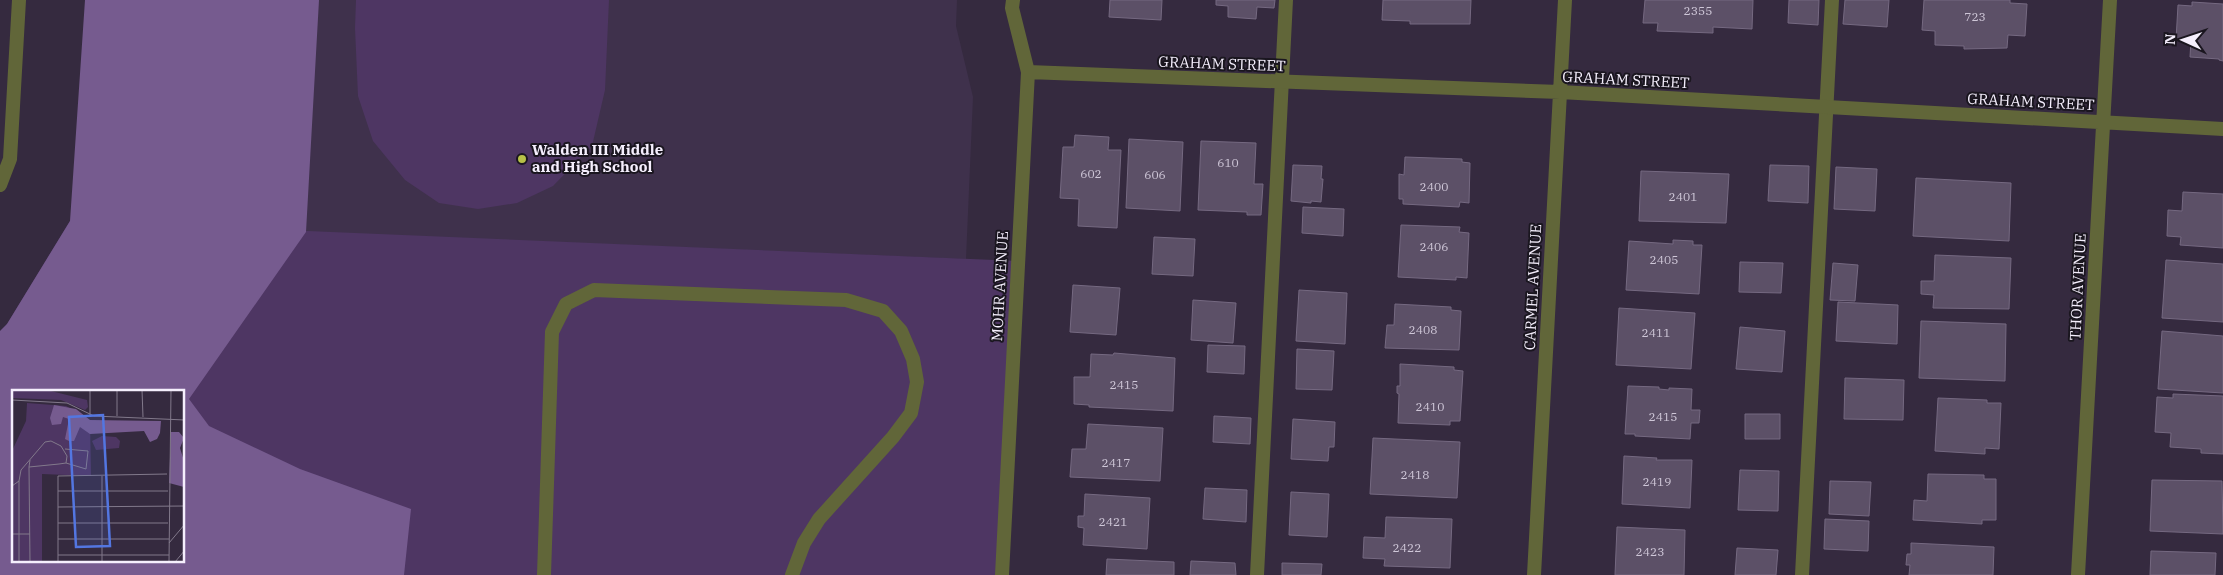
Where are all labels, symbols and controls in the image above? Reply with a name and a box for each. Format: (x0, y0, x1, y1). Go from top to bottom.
house number: 2355 (1684, 3, 1712, 18)
house number: 723 (1964, 9, 1986, 24)
north arrow (2158, 15, 2208, 65)
text: N (2161, 33, 2179, 45)
street label: GRAHAM STREET (1158, 52, 1286, 75)
street label: GRAHAM STREET (1562, 67, 1690, 92)
street label: GRAHAM STREET (1967, 89, 2095, 114)
place label: Walden III Middle and High School (532, 140, 663, 176)
marker: Walden III Middle and High School (516, 153, 528, 165)
house number: 610 (1217, 155, 1239, 170)
house number: 602 (1080, 166, 1102, 181)
house number: 606 (1144, 167, 1166, 182)
house number: 2400 (1420, 179, 1448, 194)
house number: 2401 (1669, 189, 1697, 204)
street label: CARMEL AVENUE (1520, 223, 1545, 351)
street label: MOHR AVENUE (987, 230, 1012, 342)
street label: THOR AVENUE (2065, 233, 2090, 341)
house number: 2406 (1420, 239, 1448, 254)
house number: 2405 (1650, 252, 1678, 267)
house number: 2408 (1409, 322, 1437, 337)
house number: 2411 (1642, 325, 1670, 340)
house number: 2415 (1110, 377, 1138, 392)
inset map (12, 390, 185, 562)
house number: 2410 (1416, 399, 1444, 414)
house number: 2415 (1649, 409, 1677, 424)
house number: 2417 (1102, 455, 1130, 470)
house number: 2418 (1401, 467, 1429, 482)
house number: 2419 (1643, 474, 1671, 489)
house number: 2421 (1099, 514, 1127, 529)
house number: 2422 (1393, 540, 1421, 555)
house number: 2423 (1636, 544, 1664, 559)

